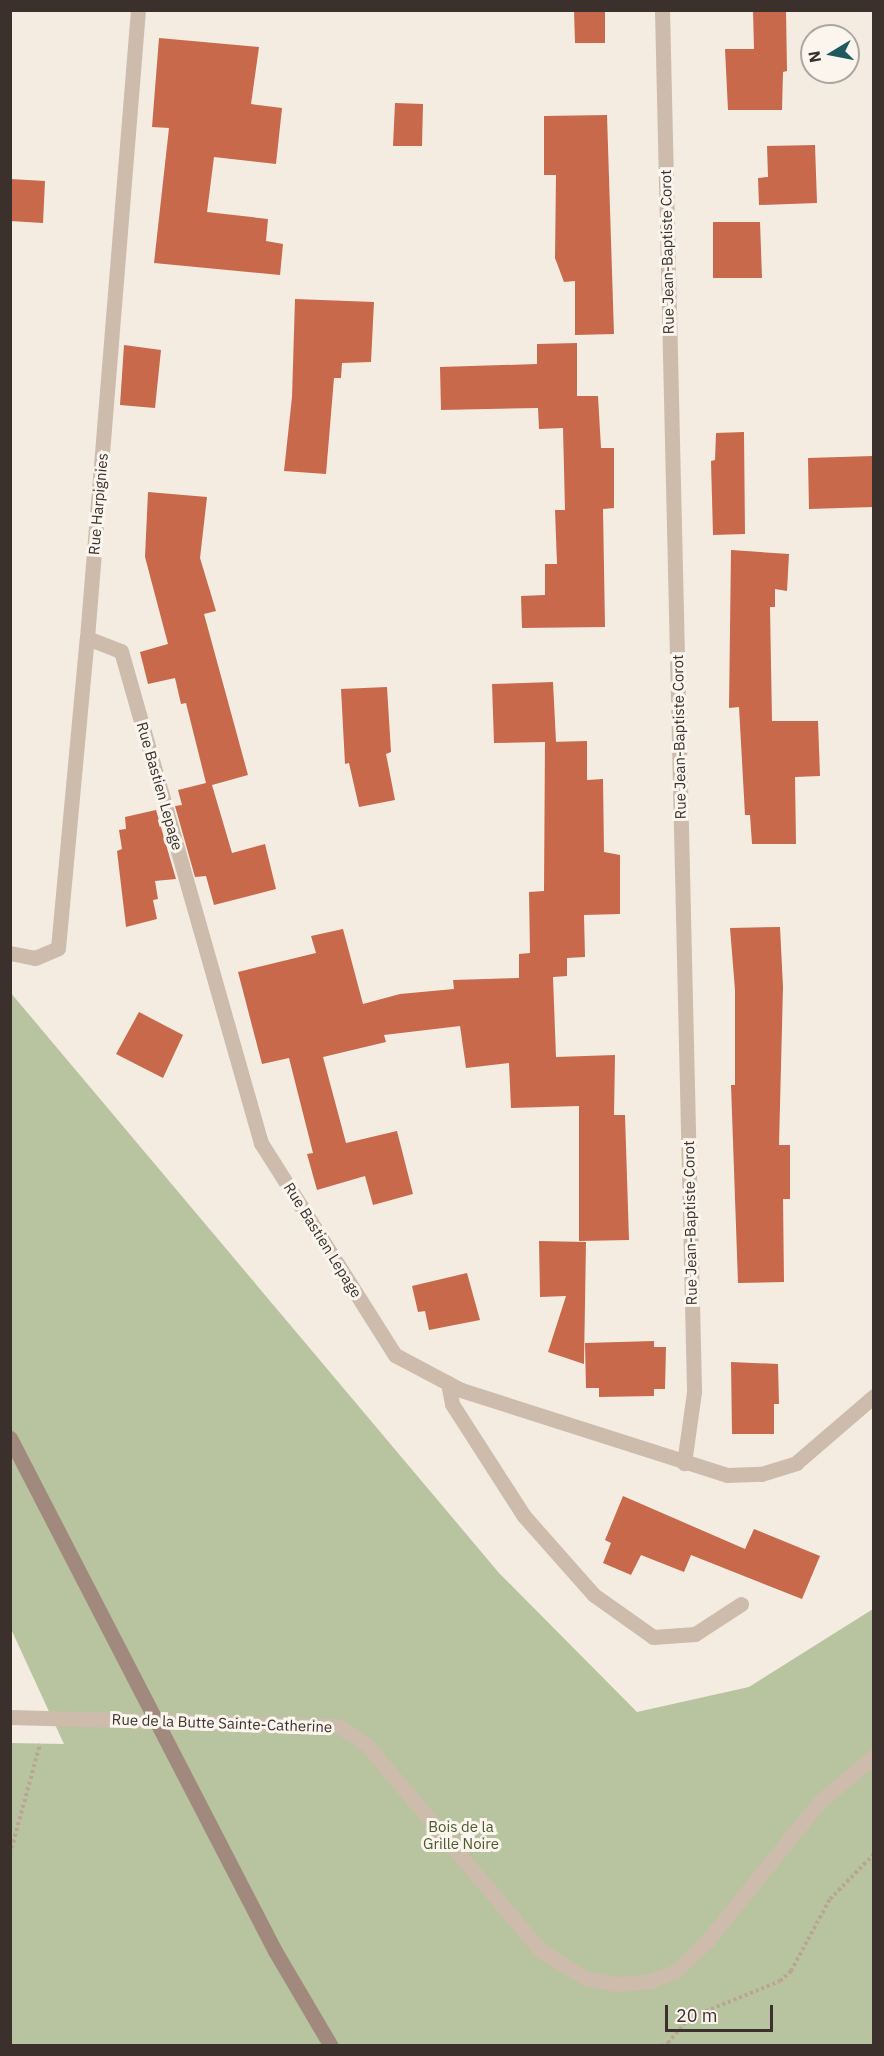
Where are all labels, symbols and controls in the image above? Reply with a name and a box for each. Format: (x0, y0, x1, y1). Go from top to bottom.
north arrow (800, 24, 860, 84)
text: N (803, 49, 825, 64)
street label: Rue Jean-Baptiste Corot (657, 169, 677, 335)
street label: Rue Harpignies (85, 452, 111, 556)
street label: Rue Jean-Baptiste Corot (669, 654, 689, 820)
street label: Rue Bastien Lepage (133, 720, 187, 852)
street label: Rue Jean-Baptiste Corot (680, 1140, 700, 1306)
street label: Rue Bastien Lepage (280, 1179, 366, 1301)
street label: Rue de la Butte Sainte-Catherine (111, 1710, 333, 1736)
park label: Bois de la Grille Noire (423, 1817, 499, 1852)
scale bar (668, 1993, 776, 2031)
text: 20 m (676, 2004, 718, 2027)

